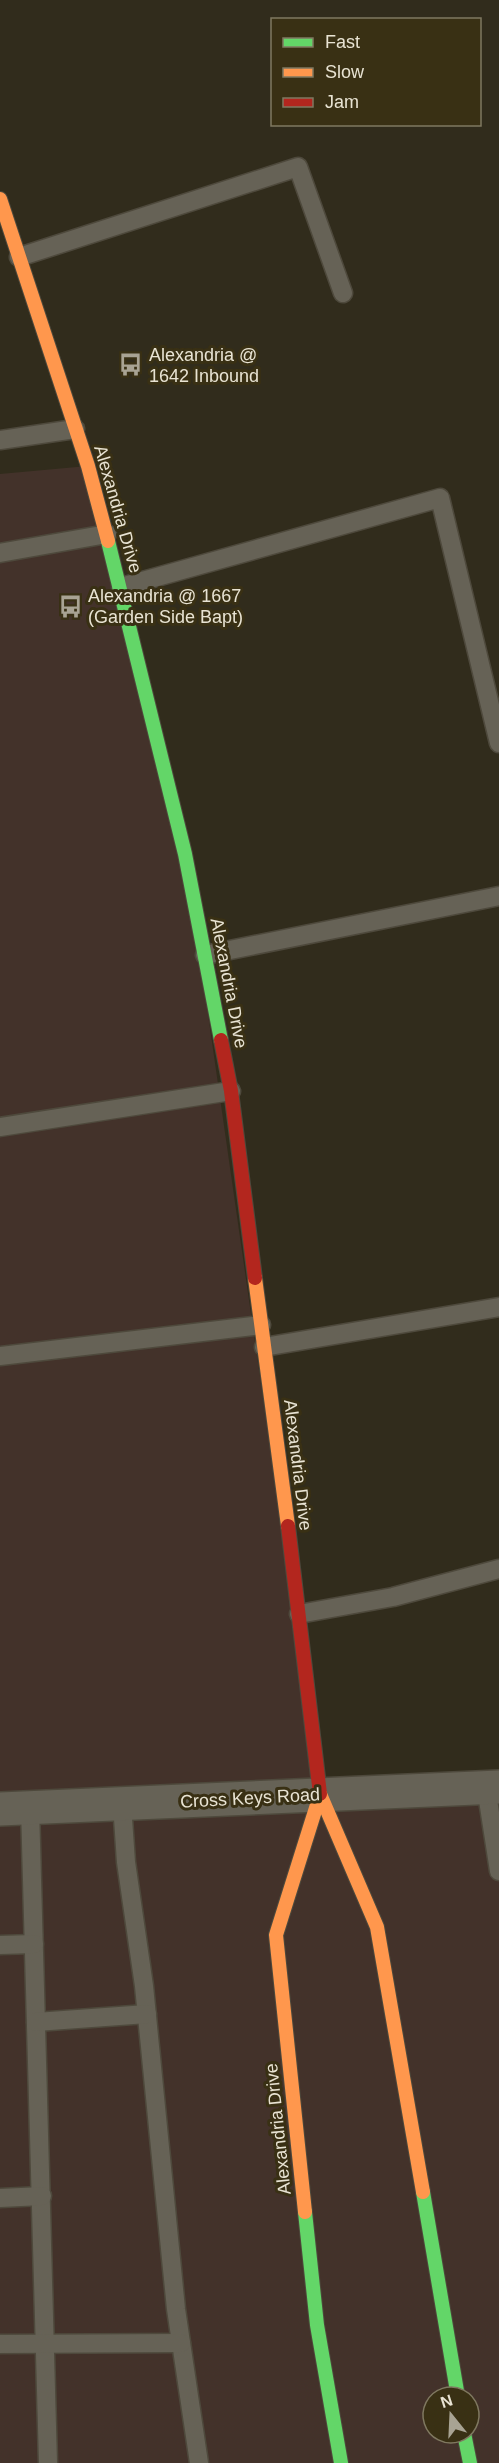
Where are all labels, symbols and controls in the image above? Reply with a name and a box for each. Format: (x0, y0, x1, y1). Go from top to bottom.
legend (271, 18, 481, 126)
text: Fast (325, 32, 360, 52)
text: Slow (325, 62, 365, 82)
text: Jam (325, 92, 359, 112)
place label: Alexandria @ 1642 Inbound (149, 345, 259, 386)
bus stop icon: Alexandria @ 1642 Inbound (118, 352, 144, 378)
street label: Alexandria Drive (90, 443, 146, 575)
place label: Alexandria @ 1667 (Garden Side Bapt) (88, 586, 243, 627)
bus stop icon: Alexandria @ 1667 (Garden Side Bapt) (57, 593, 83, 619)
street label: Alexandria Drive (207, 916, 251, 1050)
street label: Alexandria Drive (280, 1398, 316, 1532)
street label: Cross Keys Road (180, 1784, 320, 1812)
street label: Alexandria Drive (261, 2062, 295, 2196)
north arrow (421, 2385, 481, 2445)
text: N (438, 2391, 455, 2411)

